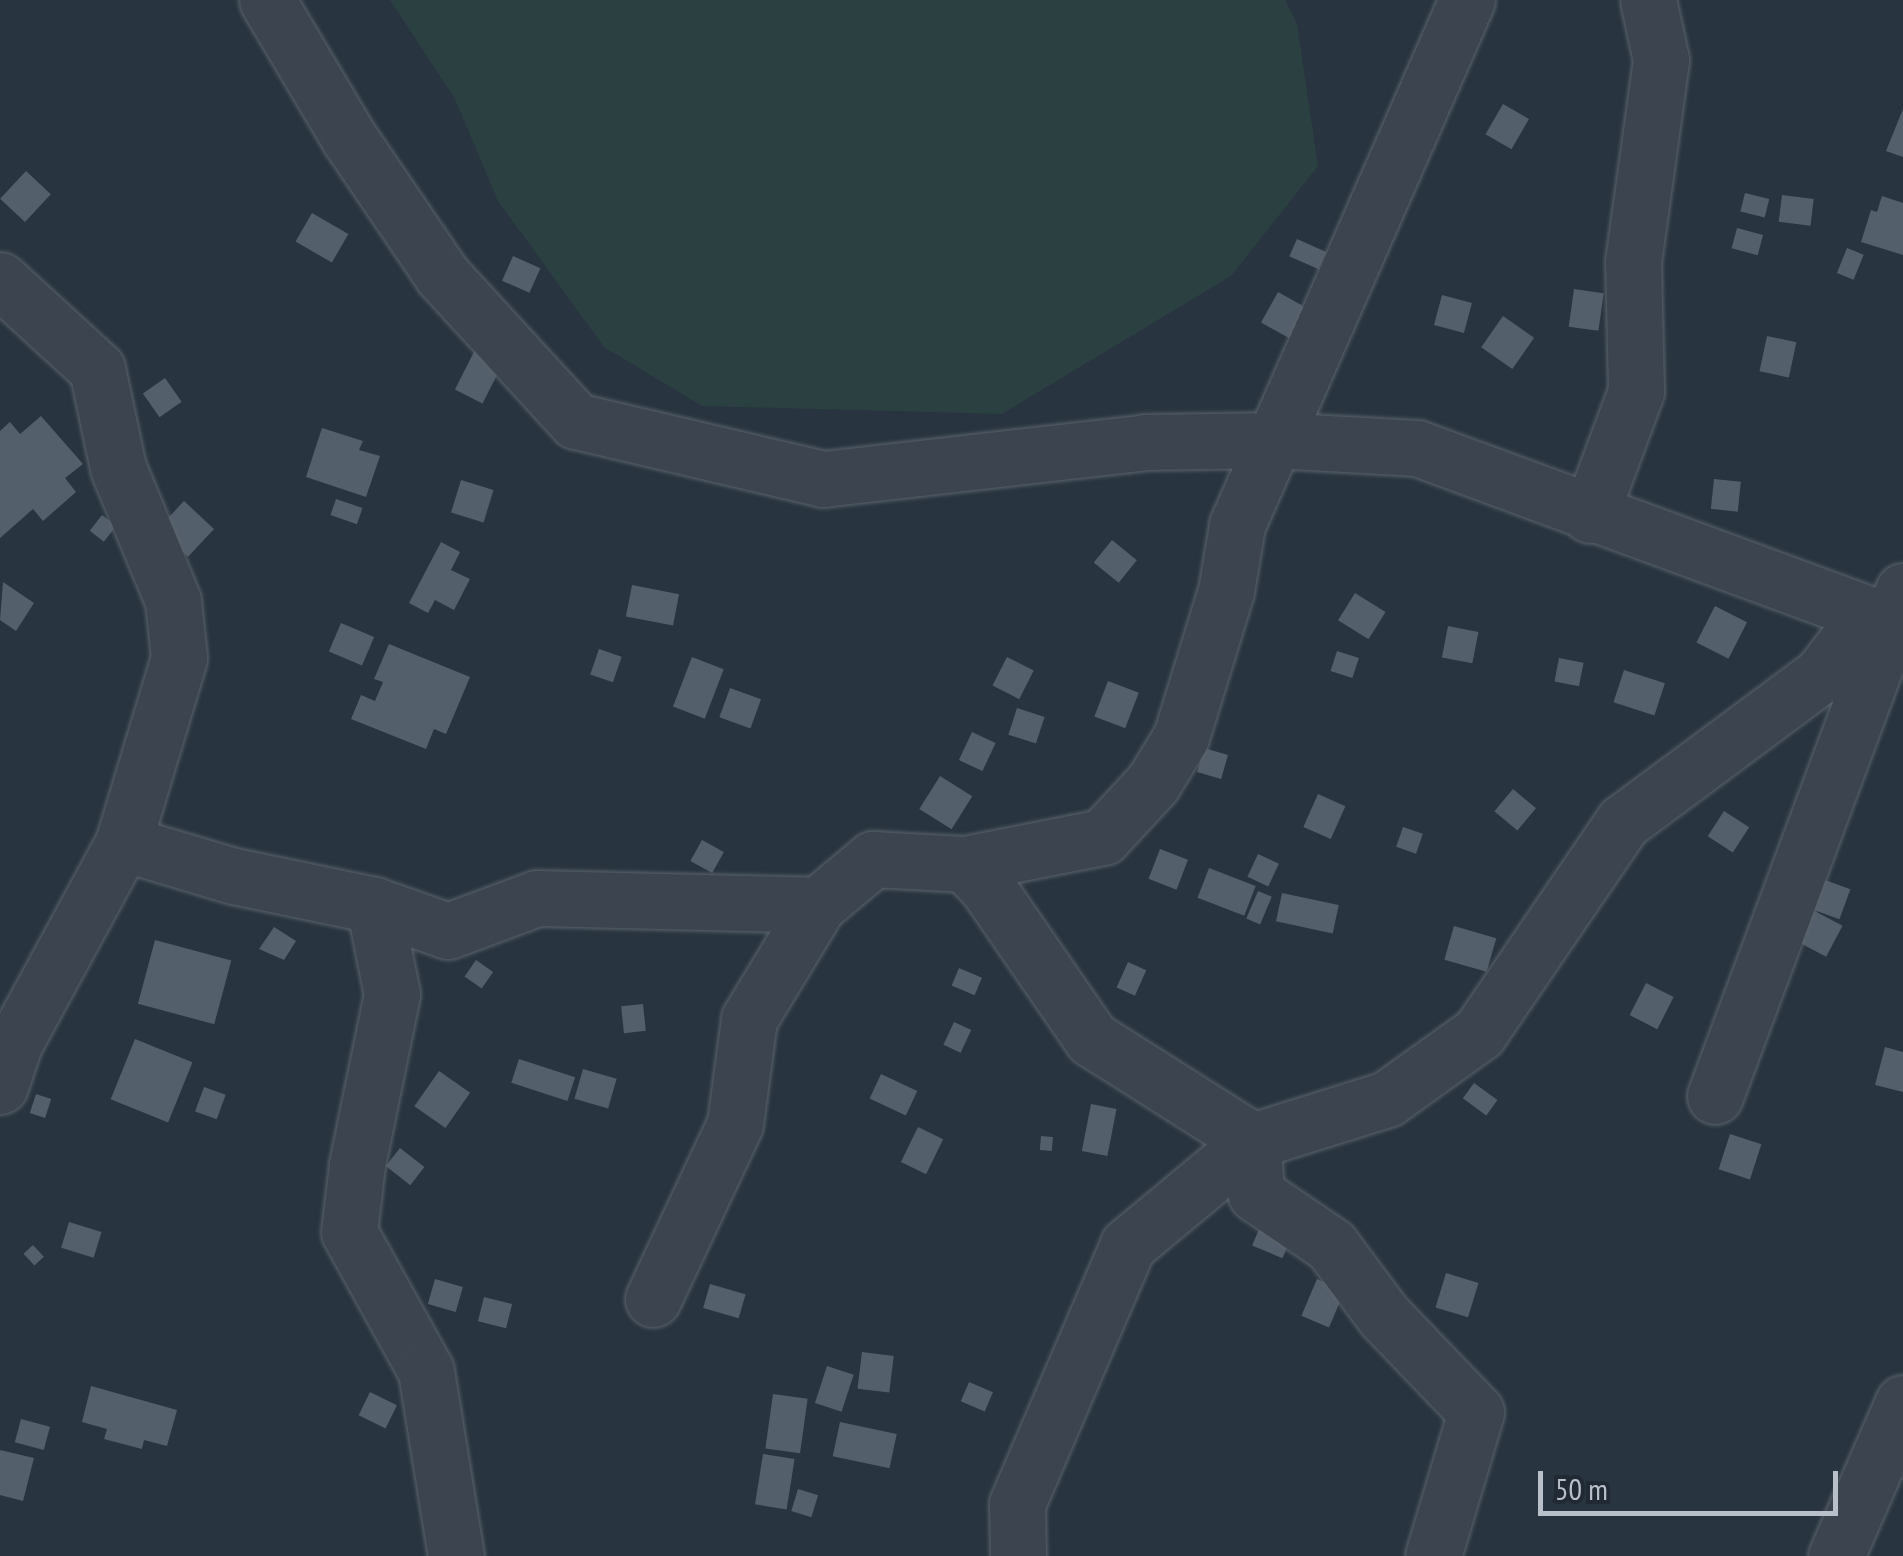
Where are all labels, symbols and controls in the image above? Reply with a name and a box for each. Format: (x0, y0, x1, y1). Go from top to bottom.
scale bar (1543, 1451, 1843, 1513)
text: 50 m (1555, 1469, 1608, 1508)

